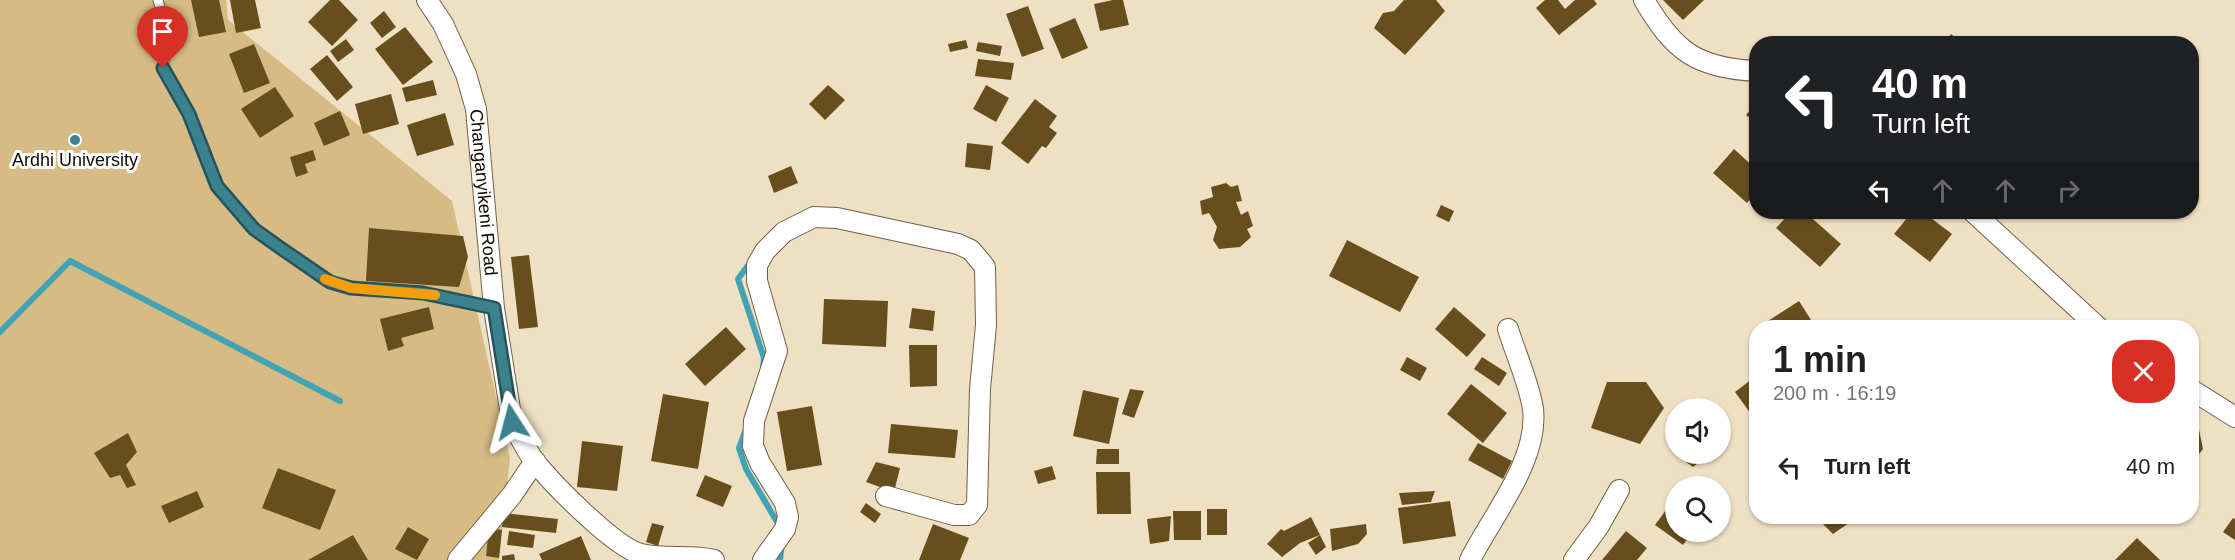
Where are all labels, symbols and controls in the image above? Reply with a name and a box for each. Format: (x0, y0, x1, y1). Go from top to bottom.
pin (137, 6, 188, 68)
icon: arrive (146, 15, 179, 48)
icon: left (1773, 60, 1851, 138)
text: 40 m (1872, 60, 1968, 107)
street label: Changanyikeni Road (466, 108, 501, 277)
text: Turn left (1872, 109, 1970, 139)
marker: Ardhi University (68, 133, 82, 147)
place label: Ardhi University (12, 150, 138, 170)
icon: left (1863, 174, 1896, 207)
icon: ahead (1926, 174, 1959, 207)
icon: ahead (1989, 174, 2022, 207)
icon: right (2052, 174, 2085, 207)
text: 1 min (1773, 339, 1867, 380)
button: close (2112, 340, 2175, 403)
text: 200 m · 16:19 (1773, 382, 1896, 404)
position arrow (480, 390, 544, 454)
map controls (1665, 398, 1731, 542)
button: sound (1665, 398, 1731, 464)
icon: left (1773, 451, 1806, 484)
text: Turn left (1824, 454, 1910, 479)
text: 40 m (2126, 454, 2175, 479)
button: search (1665, 476, 1731, 542)

